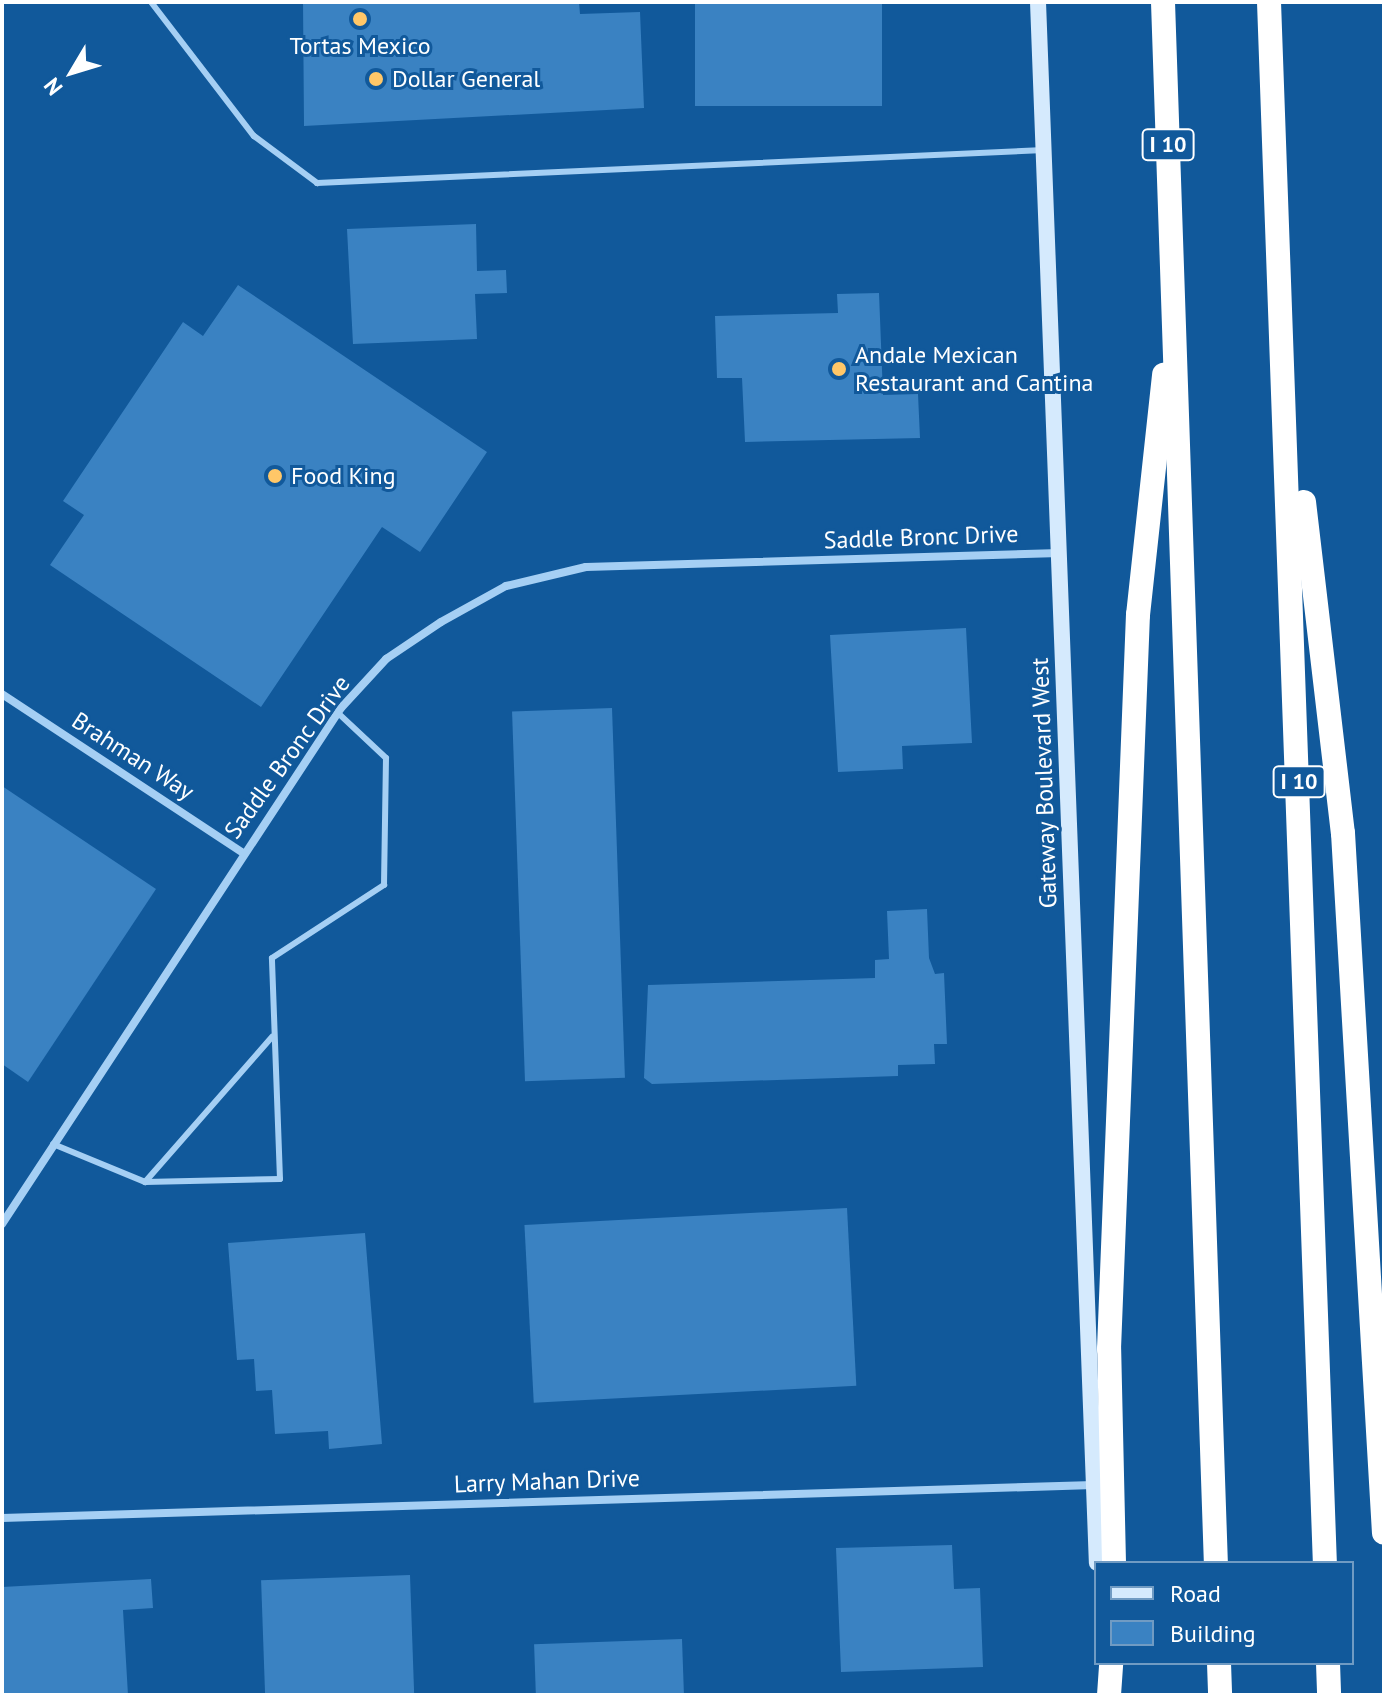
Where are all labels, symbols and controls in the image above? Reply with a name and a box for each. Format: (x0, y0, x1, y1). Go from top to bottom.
marker: Tortas Mexico (351, 10, 369, 28)
north arrow (32, 32, 112, 112)
place label: Tortas Mexico (289, 32, 431, 60)
place label: Dollar General (392, 65, 540, 93)
marker: Dollar General (367, 70, 385, 88)
text: N (38, 72, 69, 101)
road number: I 10 (1140, 127, 1196, 163)
place label: Andale Mexican Restaurant and Cantina (855, 341, 1093, 397)
marker: Andale Mexican Restaurant and Cantina (830, 360, 848, 378)
place label: Food King (291, 462, 396, 490)
marker: Food King (266, 467, 284, 485)
street label: Saddle Bronc Drive (823, 519, 1019, 555)
street label: Gateway Boulevard West (1025, 656, 1063, 910)
street label: Saddle Bronc Drive (218, 670, 356, 844)
street label: Brahman Way (66, 706, 200, 806)
road number: I 10 (1271, 764, 1327, 800)
street label: Larry Mahan Drive (453, 1463, 641, 1499)
legend (1094, 1561, 1354, 1665)
text: Road (1170, 1578, 1221, 1609)
text: Building (1170, 1618, 1256, 1649)

